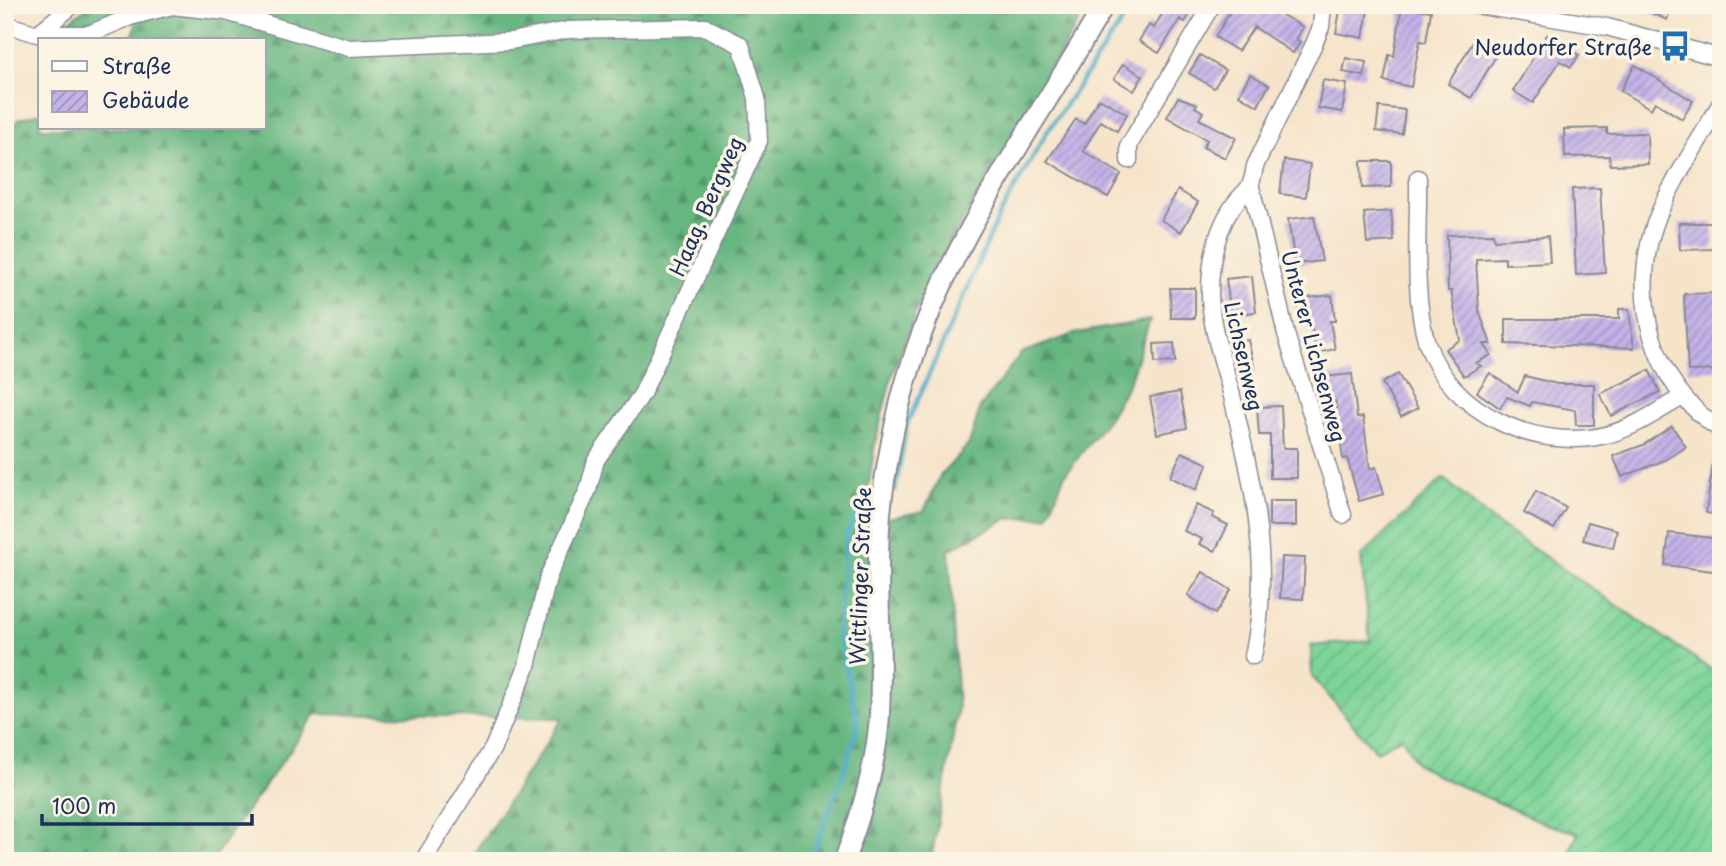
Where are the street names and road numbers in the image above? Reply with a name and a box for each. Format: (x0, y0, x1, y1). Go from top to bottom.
street label: Haag. Bergweg (660, 131, 750, 281)
street label: Unterer Lichsenweg (1274, 246, 1356, 446)
street label: Lichsenweg (1217, 298, 1273, 414)
street label: Wittlinger Straße (840, 486, 878, 666)

